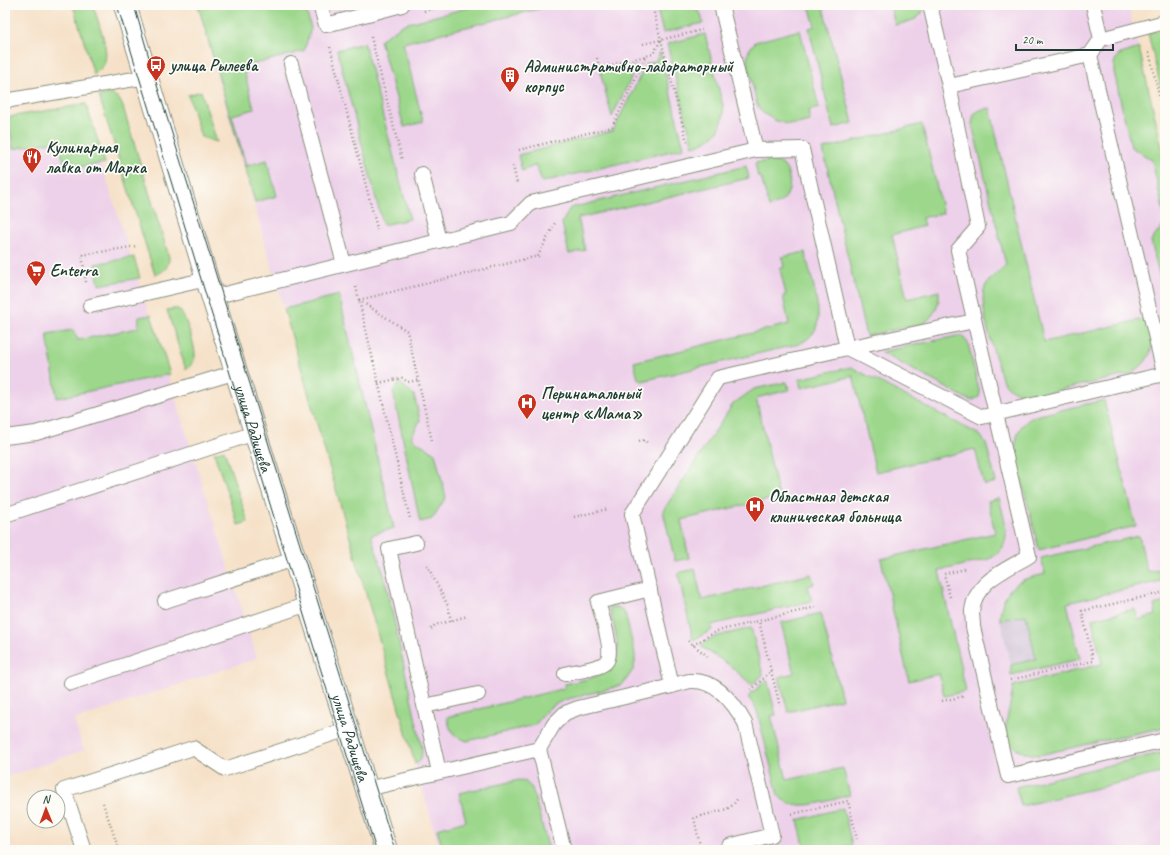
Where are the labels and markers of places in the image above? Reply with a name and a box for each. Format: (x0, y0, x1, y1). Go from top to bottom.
bus stop icon: улица Рылеева (145, 54, 167, 82)
place label: улица Рылеева (168, 55, 259, 76)
place label: Административно-лабораторный корпус (524, 56, 735, 97)
building icon: Административно-лабораторный корпус (499, 65, 521, 93)
place label: Кулинарная лавка от Марка (46, 137, 148, 178)
restaurant icon: Кулинарная лавка от Марка (21, 146, 43, 174)
supermarket icon: Enterra (25, 259, 47, 287)
place label: Enterra (50, 260, 99, 281)
place label: Перинатальный центр «Мама» (541, 383, 643, 424)
hospital icon: Перинатальный центр «Мама» (516, 392, 538, 420)
place label: Областная детская клиническая больница (769, 486, 903, 527)
hospital icon: Областная детская клиническая больница (744, 495, 766, 523)

